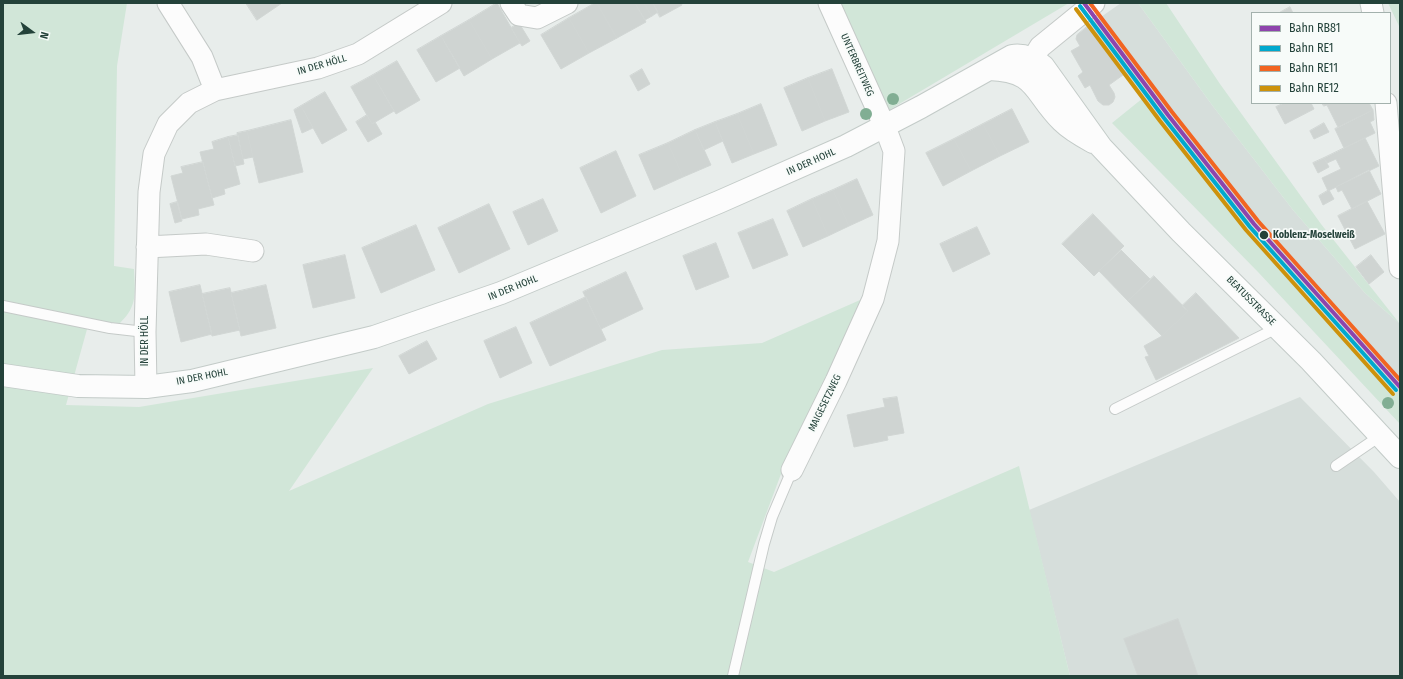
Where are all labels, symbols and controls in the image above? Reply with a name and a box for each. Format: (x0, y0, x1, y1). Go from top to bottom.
north arrow (12, 12, 52, 52)
legend (1251, 12, 1391, 104)
text: Bahn RB81 (1289, 21, 1340, 35)
text: N (37, 30, 51, 40)
street label: UNTERBREITWEG (838, 32, 876, 98)
text: Bahn RE1 (1289, 41, 1333, 55)
street label: IN DER HÖLL (296, 52, 348, 78)
text: Bahn RE11 (1289, 61, 1338, 75)
text: Bahn RE12 (1289, 81, 1339, 95)
street label: IN DER HOHL (785, 146, 837, 178)
marker: Koblenz-Moselweiß (1258, 229, 1270, 241)
place label: Koblenz-Moselweiß (1273, 229, 1355, 241)
street label: IN DER HOHL (487, 273, 539, 303)
street label: BEATUSSTRASSE (1224, 274, 1278, 328)
street label: IN DER HÖLL (139, 316, 151, 366)
street label: IN DER HOHL (175, 366, 229, 388)
street label: MAIGESETZWEG (806, 373, 844, 433)

